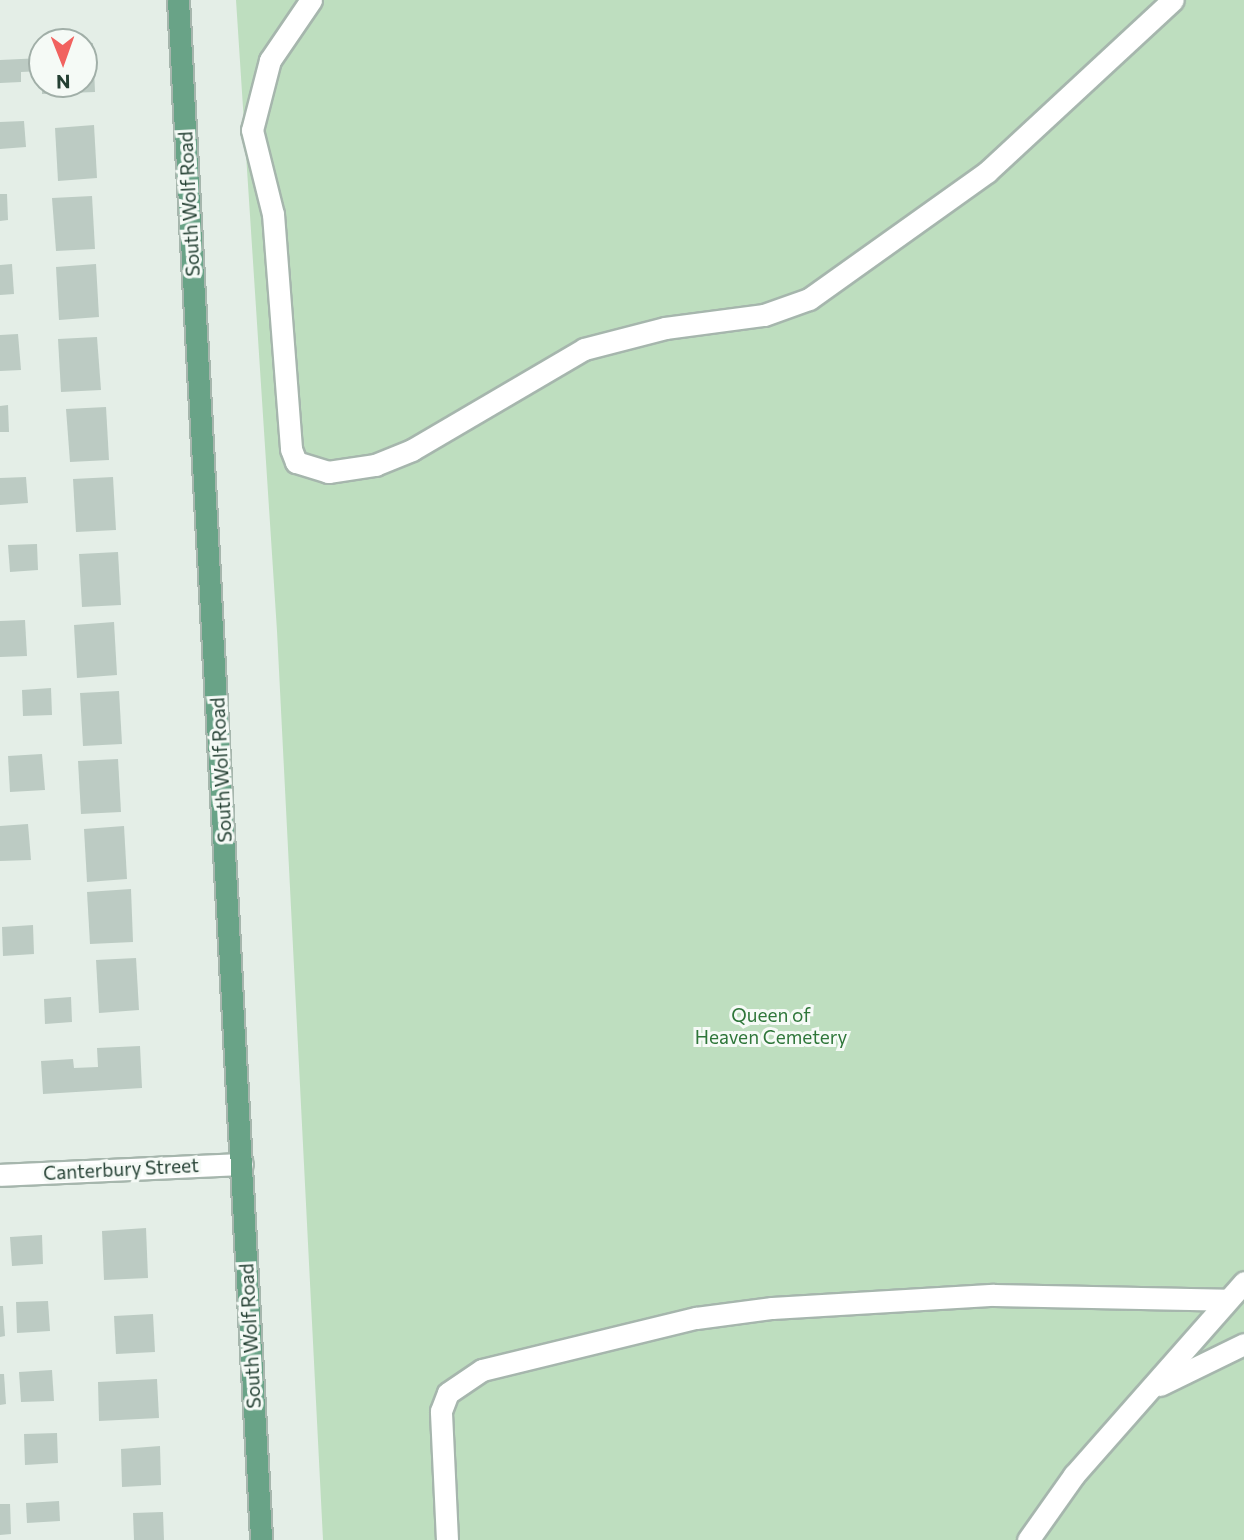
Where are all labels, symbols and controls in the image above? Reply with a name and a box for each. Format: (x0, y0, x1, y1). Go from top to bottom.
north arrow (28, 28, 98, 98)
text: N (56, 71, 71, 94)
street label: South Wolf Road (174, 131, 204, 277)
street label: South Wolf Road (206, 697, 236, 843)
park label: Queen of Heaven Cemetery (695, 1004, 847, 1048)
street label: Canterbury Street (43, 1154, 199, 1184)
street label: South Wolf Road (235, 1263, 265, 1409)

